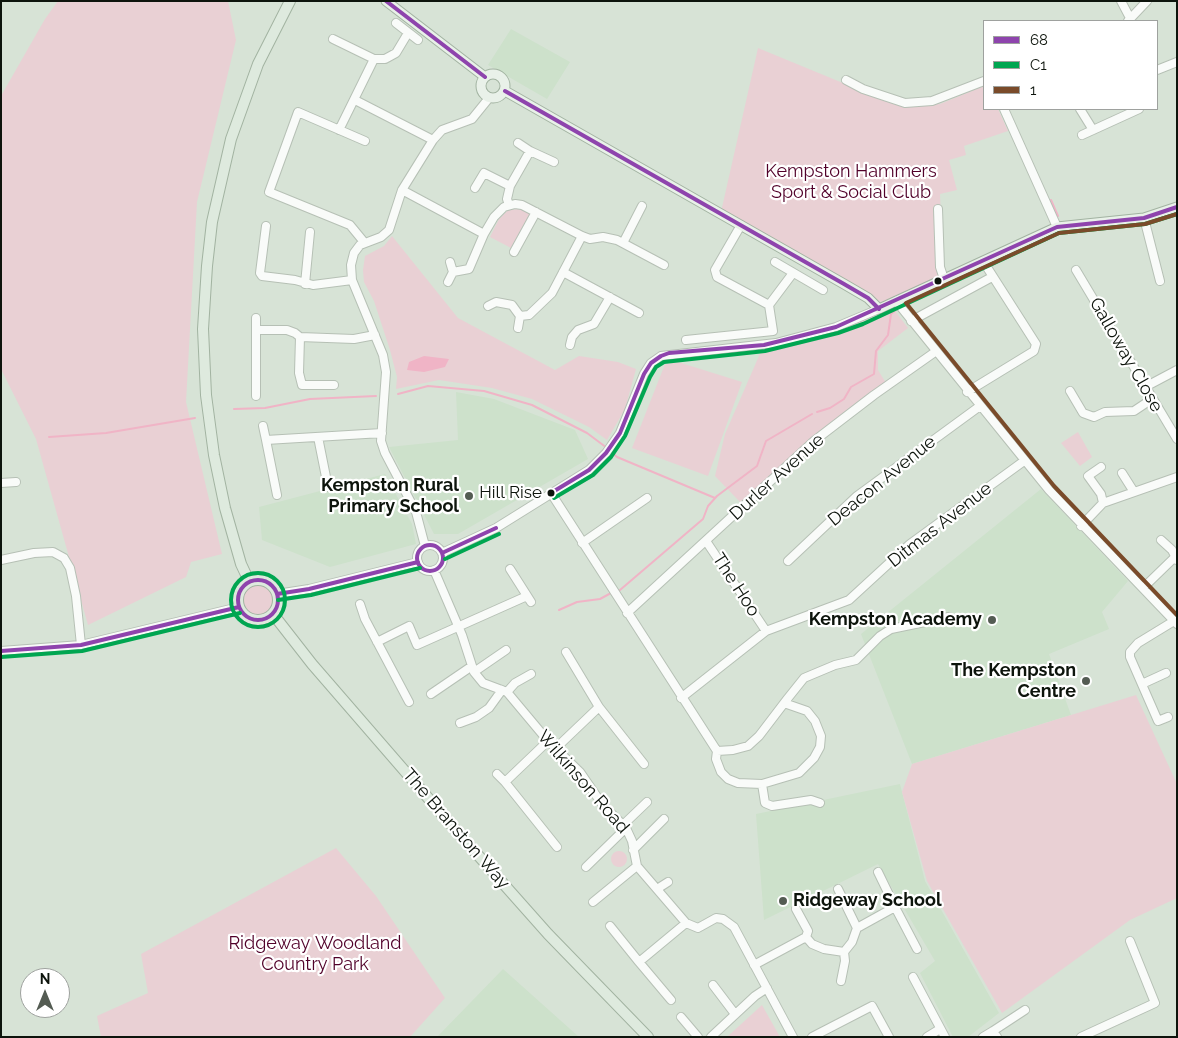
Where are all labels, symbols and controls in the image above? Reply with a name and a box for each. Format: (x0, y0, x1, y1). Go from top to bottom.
legend (983, 20, 1158, 110)
text: 68 (1030, 31, 1048, 49)
text: C1 (1030, 56, 1047, 74)
text: 1 (1030, 81, 1036, 99)
park label: Kempston Hammers Sport & Social Club (765, 161, 937, 203)
unlabelled marker (933, 276, 943, 286)
street label: Galloway Close (1085, 294, 1167, 416)
street label: Durler Avenue (725, 429, 829, 525)
street label: Deacon Avenue (824, 431, 940, 531)
place label: Kempston Rural Primary School (321, 475, 459, 518)
street label: Ditmas Avenue (884, 478, 996, 572)
place label: Hill Rise (479, 483, 542, 503)
marker: Hill Rise (546, 488, 556, 498)
marker: Kempston Rural Primary School (463, 490, 475, 502)
street label: The Hoo (708, 549, 764, 621)
place label: Kempston Academy (809, 609, 982, 631)
marker: Kempston Academy (986, 614, 998, 626)
place label: The Kempston Centre (951, 660, 1076, 702)
marker: The Kempston Centre (1080, 675, 1092, 687)
street label: Wilkinson Road (532, 726, 634, 838)
street label: The Branston Way (398, 764, 514, 894)
place label: Ridgeway School (793, 890, 942, 912)
marker: Ridgeway School (777, 895, 789, 907)
park label: Ridgeway Woodland Country Park (228, 933, 402, 976)
north arrow (20, 968, 70, 1018)
text: N (40, 971, 50, 987)

